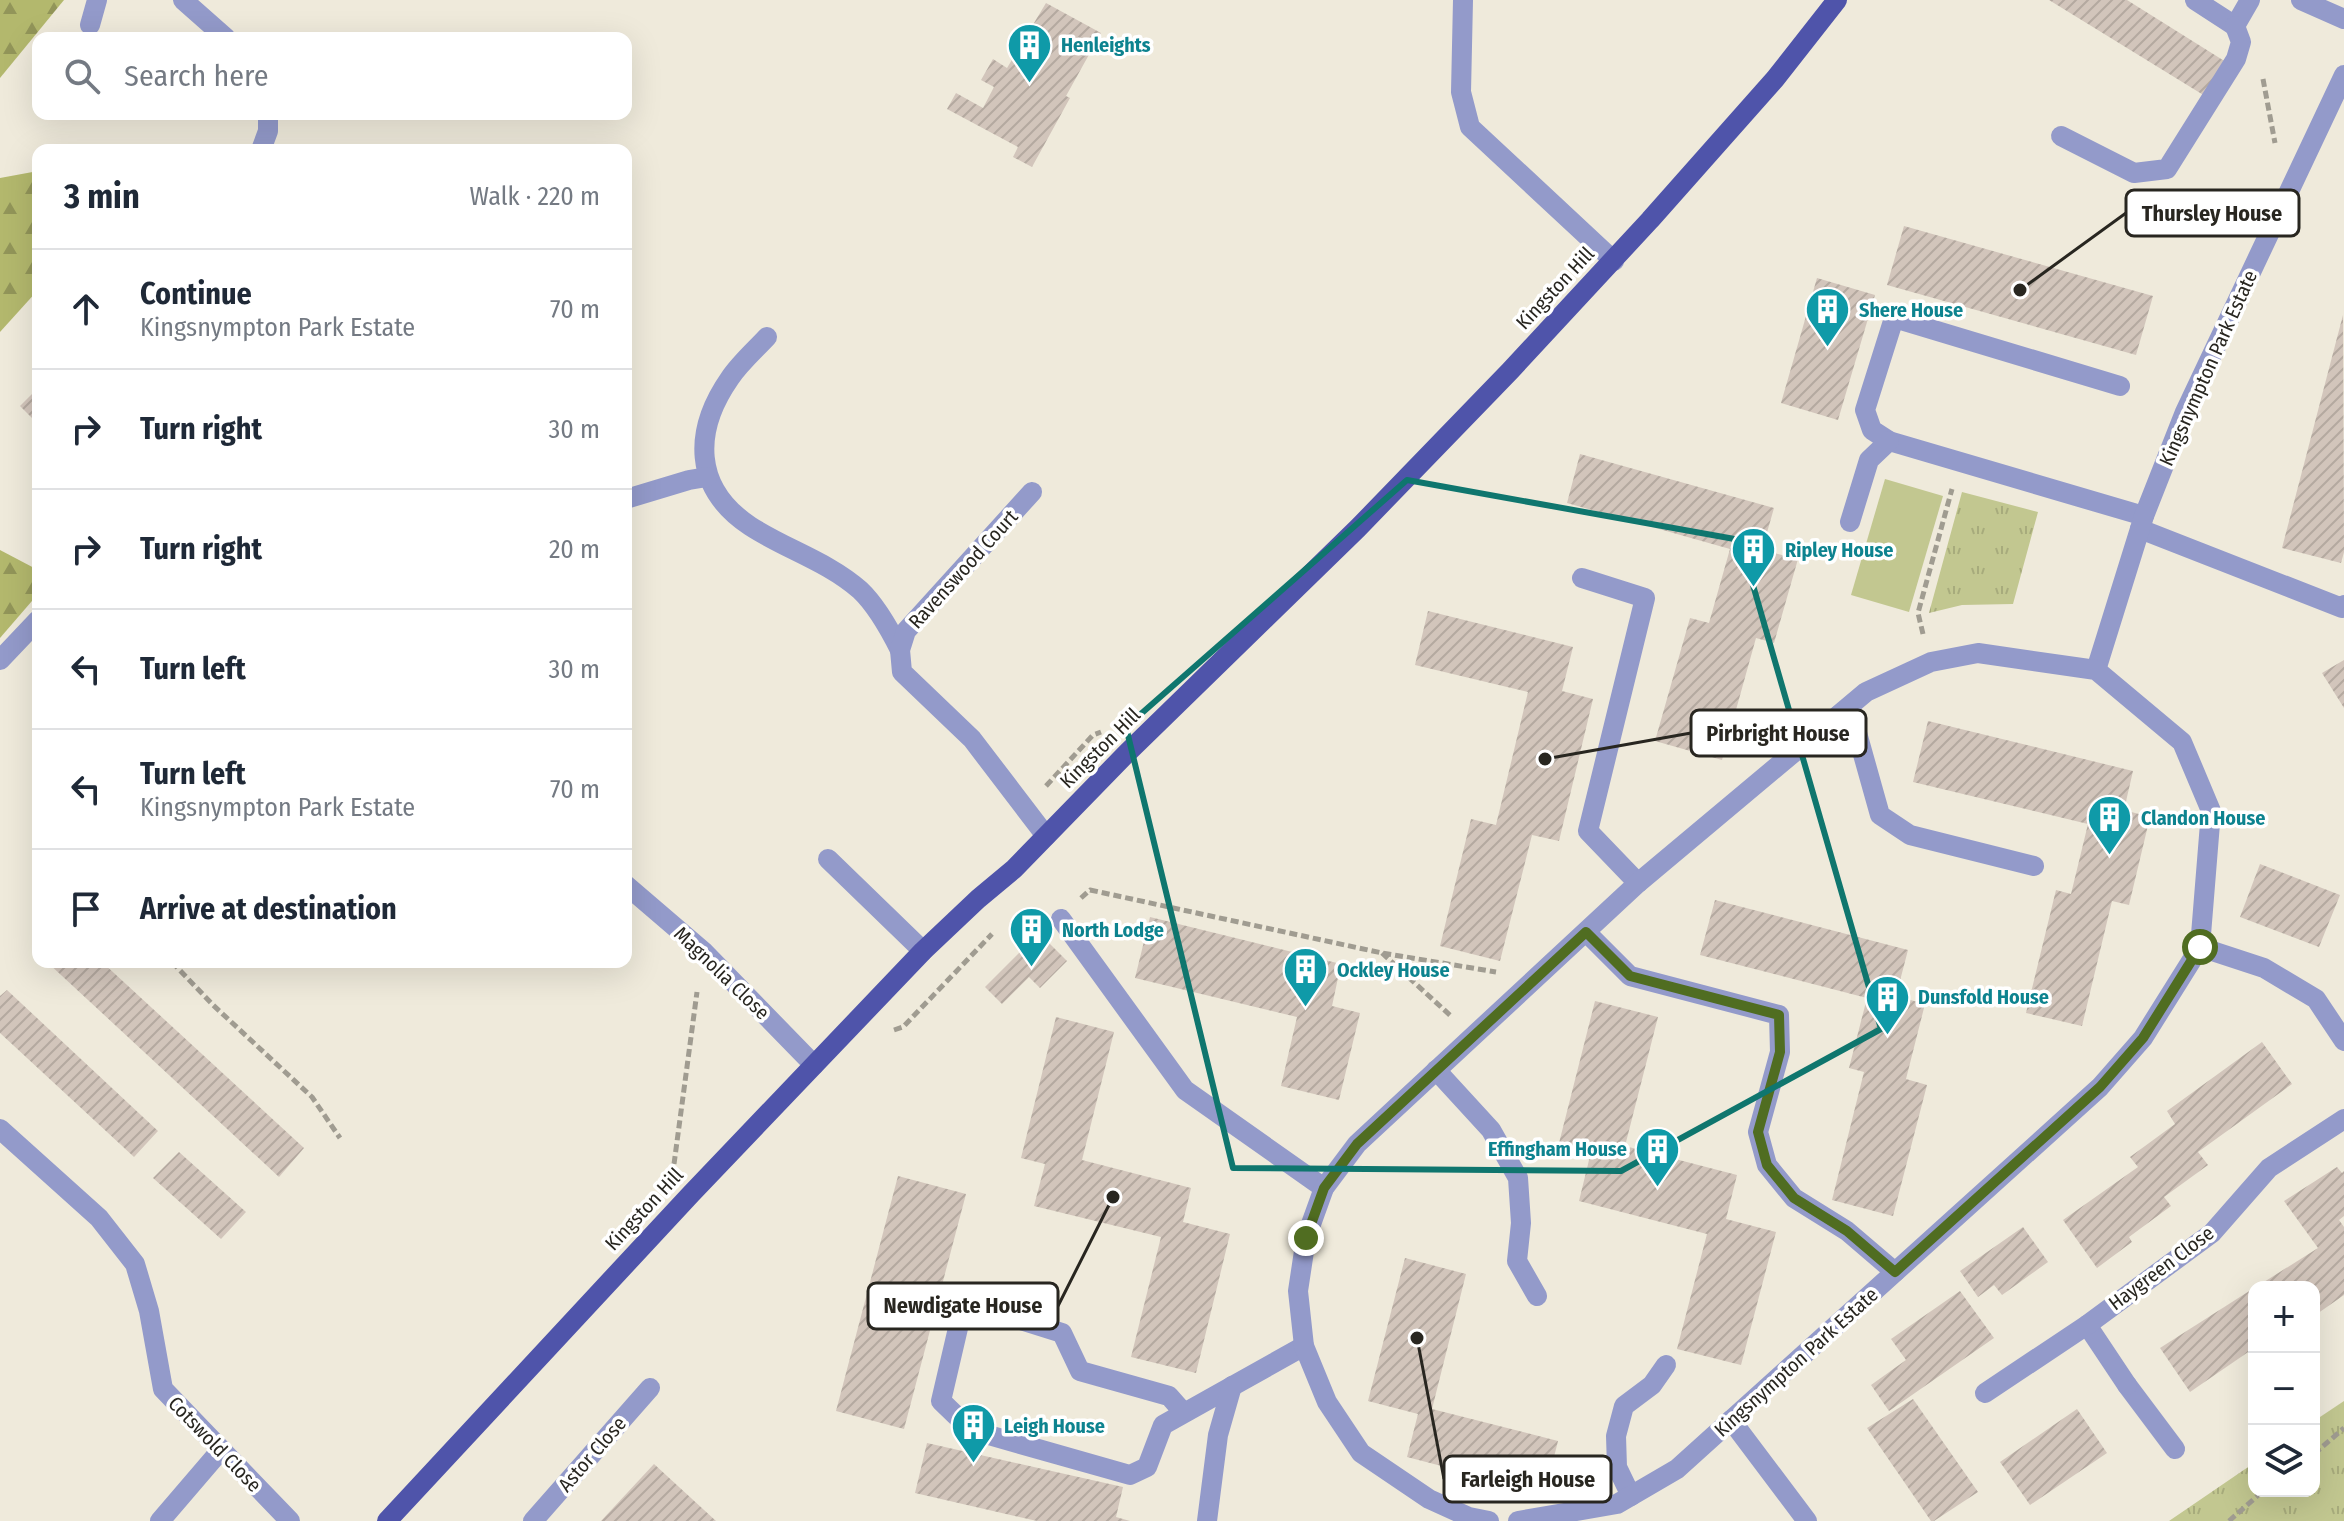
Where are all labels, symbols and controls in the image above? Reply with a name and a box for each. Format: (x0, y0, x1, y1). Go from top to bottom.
building icon: Henleights (1006, 21, 1054, 84)
search box (32, 32, 632, 120)
place label: Henleights (1061, 33, 1151, 57)
icon: search (60, 54, 104, 98)
text: Search here (124, 58, 269, 94)
text: 3 min (64, 176, 140, 217)
text: Walk · 220 m (470, 181, 600, 212)
callout: Thursley House (2126, 190, 2299, 236)
text: Thursley House (2142, 200, 2282, 227)
street label: Kingston Hill (1511, 242, 1599, 334)
street label: Kingsnympton Park Estate (2154, 266, 2262, 470)
text: Continue (140, 276, 252, 312)
building icon: Shere House (1804, 286, 1852, 349)
icon: ahead (64, 287, 108, 331)
text: 70 m (550, 294, 600, 325)
place label: Shere House (1859, 298, 1963, 322)
text: Kingsnympton Park Estate (140, 312, 415, 343)
icon: right (64, 407, 108, 451)
text: Turn right (140, 411, 262, 447)
text: 30 m (549, 414, 600, 445)
street label: Ravenswood Court (903, 504, 1023, 633)
building icon: Ripley House (1730, 526, 1778, 589)
icon: right (64, 527, 108, 571)
text: Turn right (140, 531, 262, 567)
text: 20 m (549, 534, 600, 565)
place label: Ripley House (1785, 538, 1893, 562)
icon: left (64, 647, 108, 691)
text: Turn left (140, 651, 246, 687)
text: 30 m (549, 654, 600, 685)
street label: Kingston Hill (1055, 703, 1145, 793)
callout: Pirbright House (1691, 710, 1866, 756)
text: Pirbright House (1706, 720, 1850, 747)
text: Turn left (140, 756, 246, 792)
icon: left (64, 767, 108, 811)
text: 70 m (550, 774, 600, 805)
text: Kingsnympton Park Estate (140, 792, 415, 823)
building icon: Clandon House (2086, 794, 2134, 857)
place label: Clandon House (2141, 806, 2265, 830)
icon: arrive (64, 887, 108, 931)
text: Arrive at destination (140, 891, 397, 927)
building icon: North Lodge (1007, 906, 1055, 969)
place label: North Lodge (1062, 918, 1164, 942)
street label: Magnolia Close (669, 922, 775, 1024)
route start (2182, 929, 2218, 965)
building icon: Ockley House (1282, 946, 1330, 1009)
place label: Ockley House (1337, 958, 1450, 982)
building icon: Dunsfold House (1863, 973, 1911, 1036)
place label: Dunsfold House (1918, 985, 2049, 1009)
building icon: Effingham House (1634, 1125, 1682, 1188)
place label: Effingham House (1488, 1137, 1627, 1161)
street label: Kingston Hill (600, 1163, 688, 1255)
route end (1288, 1220, 1324, 1256)
street label: Haygreen Close (2104, 1221, 2218, 1315)
map controls (2248, 1281, 2320, 1497)
button: + (2248, 1281, 2320, 1353)
street label: Kingsnympton Park Estate (1709, 1282, 1883, 1442)
callout: Newdigate House (868, 1283, 1058, 1329)
text: Newdigate House (884, 1292, 1042, 1319)
button: − (2248, 1353, 2320, 1425)
street label: Cotswold Close (163, 1391, 267, 1497)
building icon: Leigh House (949, 1402, 997, 1465)
street label: Astor Close (553, 1412, 631, 1496)
place label: Leigh House (1004, 1414, 1105, 1438)
button: layers (2248, 1425, 2320, 1497)
callout: Farleigh House (1444, 1456, 1611, 1502)
text: Farleigh House (1461, 1466, 1595, 1493)

